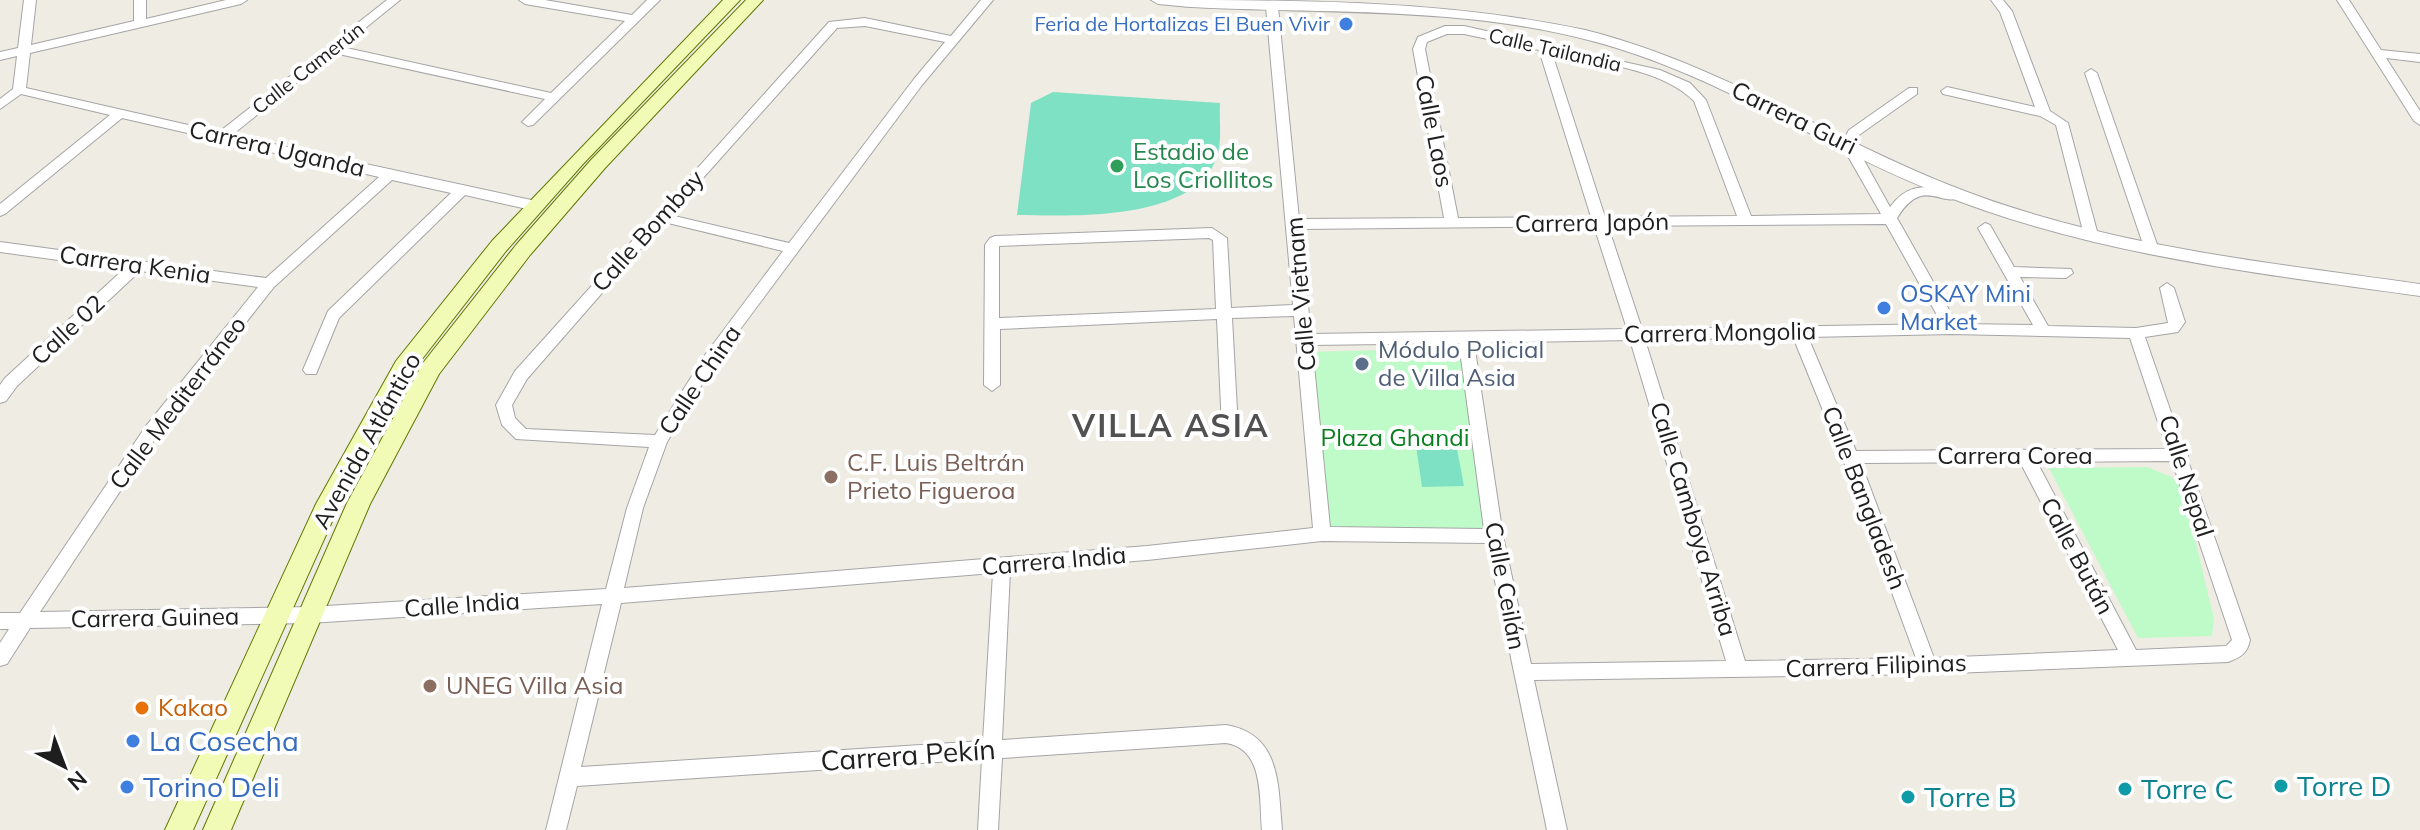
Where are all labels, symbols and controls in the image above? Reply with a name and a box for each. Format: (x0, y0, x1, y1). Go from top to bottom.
place label: Feria de Hortalizas El Buen Vivir (1034, 11, 1331, 36)
marker: Feria de Hortalizas El Buen Vivir (1337, 15, 1355, 33)
street label: Calle Camerún (247, 16, 369, 119)
street label: Calle Tailandia (1486, 22, 1624, 77)
street label: Calle Laos (1409, 72, 1461, 190)
street label: Carrera Guri (1727, 74, 1862, 160)
street label: Carrera Uganda (187, 113, 368, 183)
place label: Estadio de Los Criollitos (1133, 136, 1273, 194)
marker: Estadio de Los Criollitos (1108, 157, 1126, 175)
street label: Calle Bombay (585, 163, 710, 297)
street label: Carrera Japón (1514, 206, 1669, 238)
street label: Calle Vietnam (1278, 216, 1322, 372)
street label: Carrera Kenia (58, 239, 213, 289)
place label: OSKAY Mini Market (1900, 278, 2031, 336)
street label: Calle 02 (24, 288, 110, 371)
marker: OSKAY Mini Market (1875, 299, 1893, 317)
street label: Calle Mediterráneo (102, 310, 252, 495)
street label: Carrera Mongolia (1624, 315, 1816, 349)
street label: Calle China (652, 319, 747, 440)
place label: Módulo Policial de Villa Asia (1378, 334, 1544, 392)
street label: Avenida Atlántico (305, 347, 427, 534)
marker: Módulo Policial de Villa Asia (1353, 355, 1371, 373)
street label: Calle Camboya Arriba (1644, 398, 1744, 639)
street label: Calle Bangladesh (1816, 402, 1914, 594)
district label: VILLA ASIA (1071, 405, 1270, 445)
street label: Calle Nepal (2153, 411, 2221, 541)
park label: Plaza Ghandi (1321, 422, 1469, 452)
street label: Carrera Corea (1937, 440, 2093, 470)
place label: C.F. Luis Beltrán Prieto Figueroa (847, 447, 1025, 505)
marker: C.F. Luis Beltrán Prieto Figueroa (822, 468, 840, 486)
street label: Calle Bután (2035, 492, 2121, 619)
street label: Calle Ceilán (1479, 519, 1533, 652)
street label: Carrera India (980, 539, 1127, 581)
street label: Calle India (403, 585, 521, 623)
street label: Carrera Guinea (70, 601, 240, 633)
street label: Carrera Filipinas (1785, 647, 1967, 683)
place label: UNEG Villa Asia (446, 670, 623, 700)
marker: UNEG Villa Asia (421, 677, 439, 695)
place label: Kakao (158, 692, 228, 722)
marker: Kakao (133, 699, 151, 717)
place label: La Cosecha (149, 723, 299, 758)
north arrow (24, 726, 104, 806)
street label: Carrera Pekín (819, 731, 997, 778)
marker: La Cosecha (124, 732, 142, 750)
text: N (62, 765, 93, 797)
place label: Torre D (2297, 768, 2391, 803)
place label: Torino Deli (143, 769, 280, 804)
place label: Torre C (2141, 771, 2234, 806)
marker: Torre D (2272, 777, 2290, 795)
marker: Torino Deli (118, 778, 136, 796)
place label: Torre B (1924, 779, 2017, 814)
marker: Torre C (2116, 780, 2134, 798)
marker: Torre B (1899, 788, 1917, 806)

